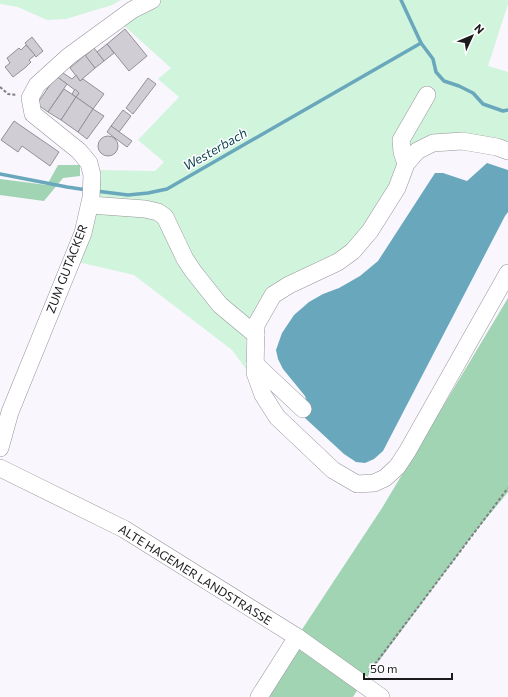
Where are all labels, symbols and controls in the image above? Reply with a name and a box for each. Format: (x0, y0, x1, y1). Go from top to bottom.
north arrow (452, 16, 492, 56)
text: N (472, 21, 487, 36)
water label: Westerbach (180, 124, 250, 174)
street label: ZUM GUTACKER (43, 222, 89, 315)
street label: ALTE HAGEMER LANDSTRASSE (116, 521, 275, 627)
scale bar (364, 655, 452, 681)
text: 50 m (370, 661, 398, 675)

